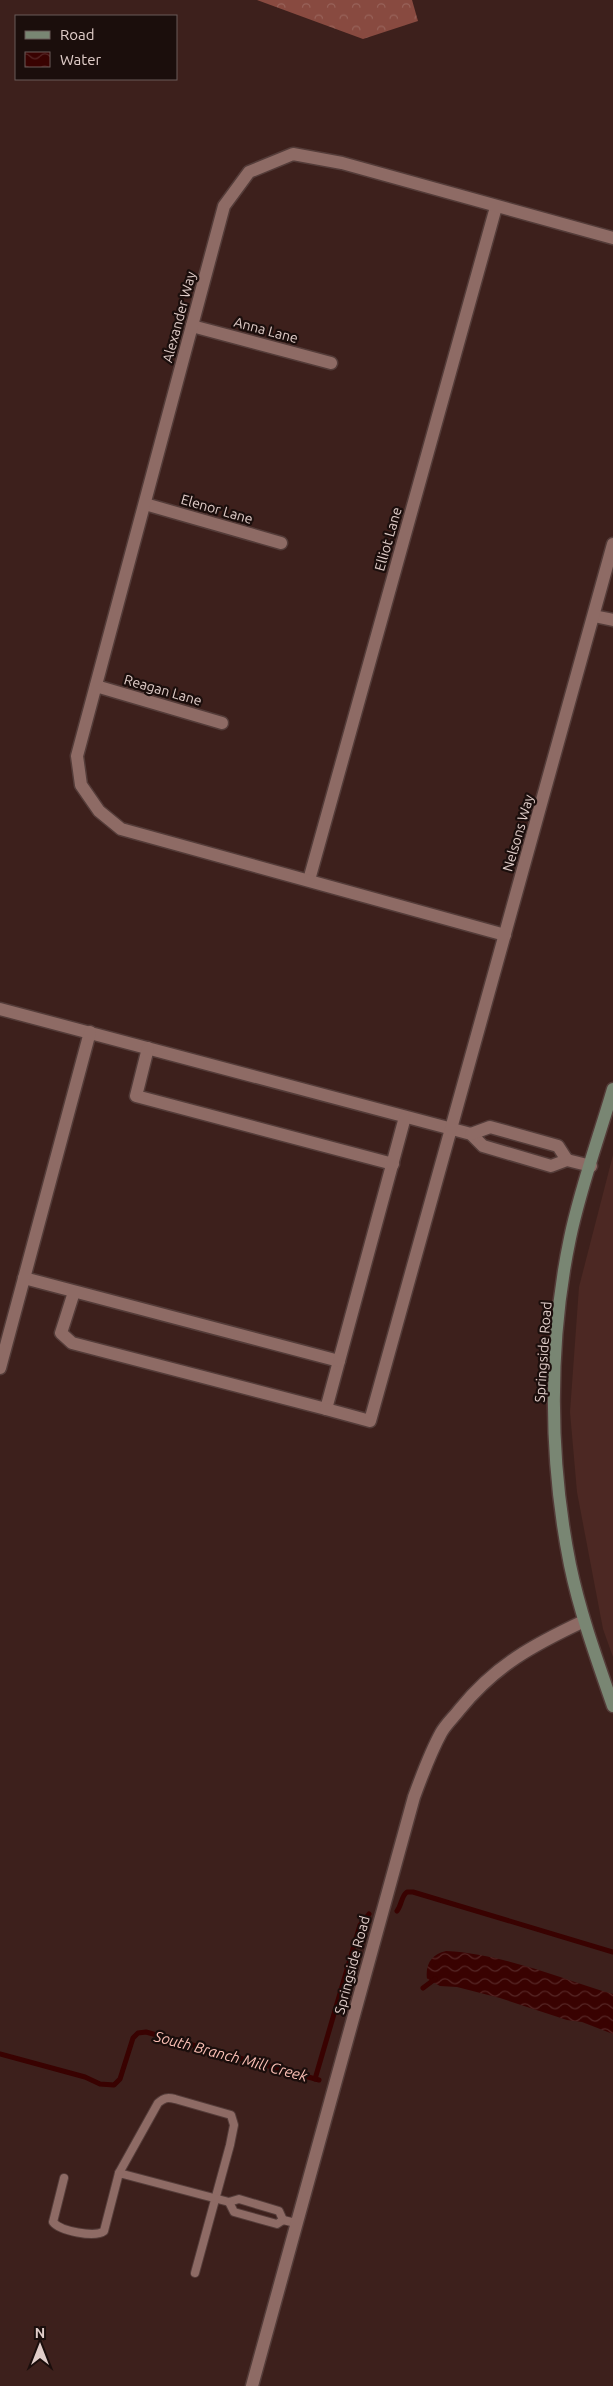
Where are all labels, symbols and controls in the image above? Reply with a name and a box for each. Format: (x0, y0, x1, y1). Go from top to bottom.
legend (15, 15, 178, 80)
text: Road (60, 26, 95, 43)
text: Water (60, 51, 101, 68)
street label: Alexander Way (159, 269, 199, 364)
street label: Anna Lane (232, 314, 300, 346)
street label: Elenor Lane (179, 491, 255, 527)
street label: Elliot Lane (371, 505, 405, 573)
street label: Reagan Lane (122, 671, 204, 709)
street label: Nelsons Way (499, 792, 537, 873)
street label: Springside Road (531, 1301, 555, 1403)
street label: Springside Road (331, 1914, 373, 2016)
water label: South Branch Mill Creek (152, 2027, 310, 2085)
north arrow (15, 2321, 65, 2371)
text: N (35, 2325, 45, 2341)

